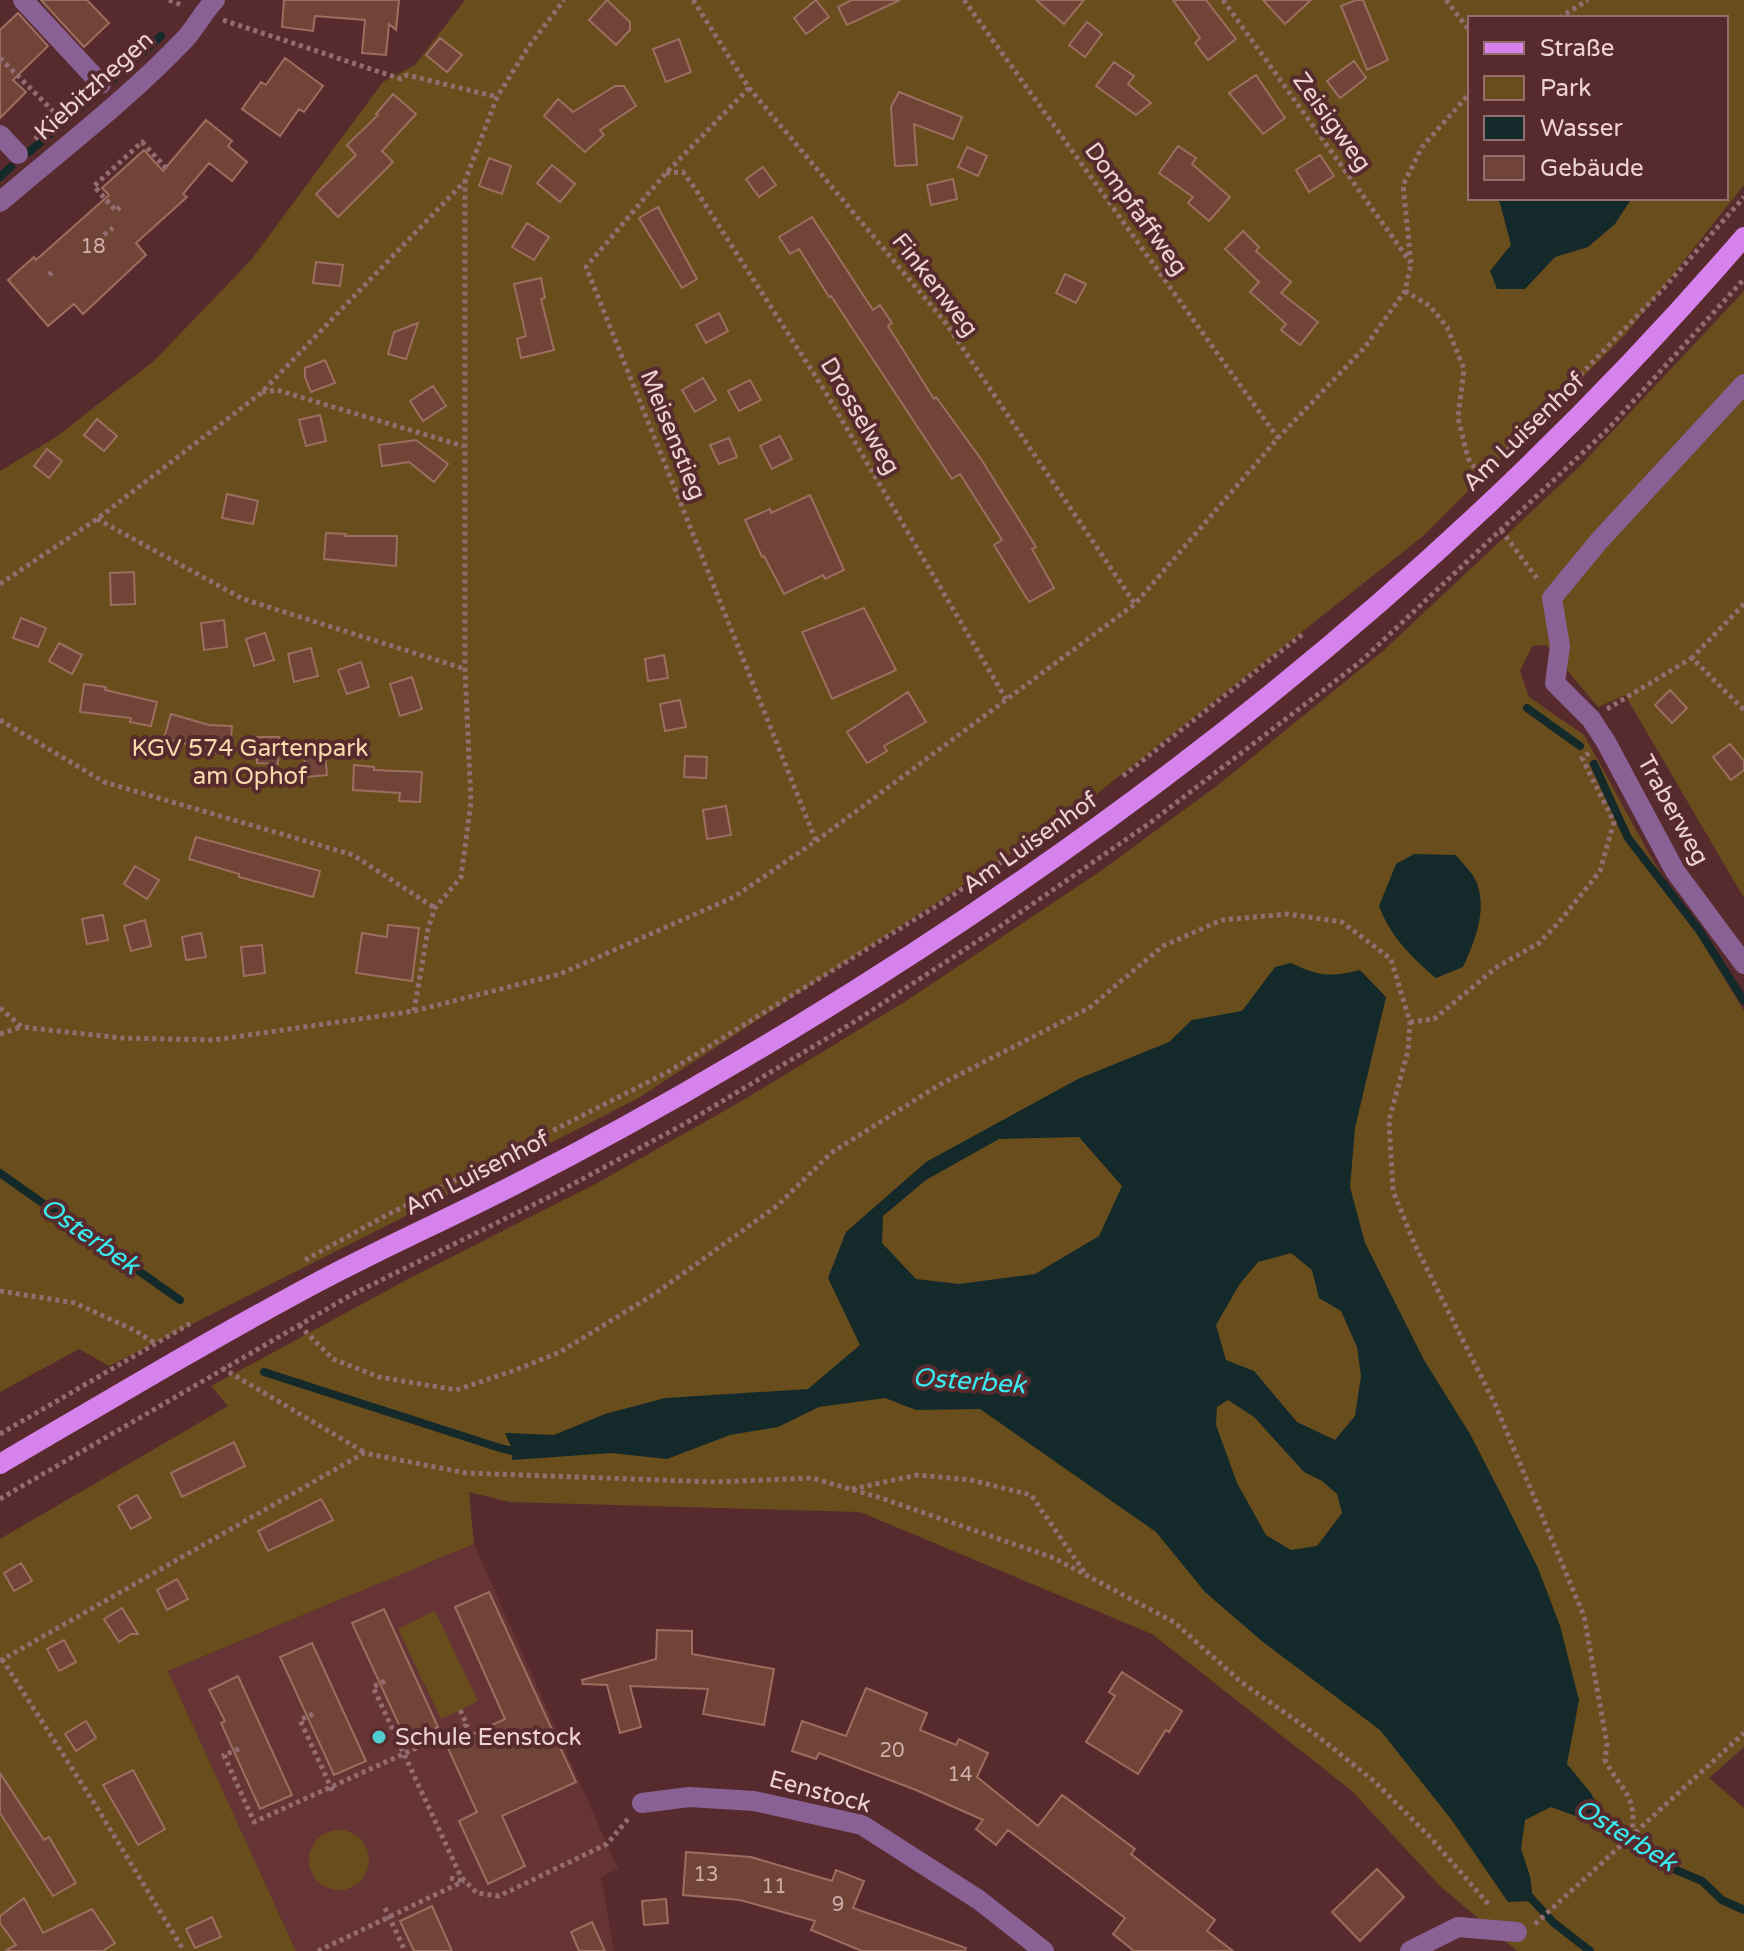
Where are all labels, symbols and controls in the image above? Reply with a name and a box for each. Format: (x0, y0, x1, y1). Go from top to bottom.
legend (1468, 16, 1728, 200)
street label: Kiebitzhegen (29, 25, 159, 147)
text: Straße (1540, 34, 1614, 63)
street label: Zeisigweg (1286, 67, 1378, 177)
text: Park (1540, 74, 1591, 103)
text: Wasser (1540, 114, 1623, 143)
street label: Dompfaffweg (1078, 137, 1194, 281)
text: Gebäude (1540, 154, 1644, 183)
street label: Finkenweg (886, 227, 984, 343)
house number: 18 (80, 235, 106, 259)
street label: Drosselweg (814, 352, 906, 480)
street label: Meisenstieg (634, 366, 712, 504)
street label: Am Luisenhof (1457, 366, 1592, 497)
park label: KGV 574 Gartenpark am Ophof (132, 734, 368, 791)
street label: Traberweg (1631, 750, 1715, 870)
street label: Am Luisenhof (957, 785, 1104, 900)
street label: Am Luisenhof (400, 1124, 555, 1222)
water label: Osterbek (35, 1191, 147, 1282)
water label: Osterbek (912, 1362, 1028, 1401)
place label: Schule Eenstock (395, 1723, 582, 1752)
marker: Schule Eenstock (370, 1728, 388, 1746)
house number: 20 (879, 1739, 905, 1763)
house number: 14 (947, 1763, 973, 1787)
street label: Eenstock (766, 1765, 874, 1819)
water label: Osterbek (1570, 1792, 1684, 1879)
house number: 13 (693, 1863, 719, 1887)
house number: 11 (761, 1875, 787, 1899)
house number: 9 (832, 1893, 844, 1917)

